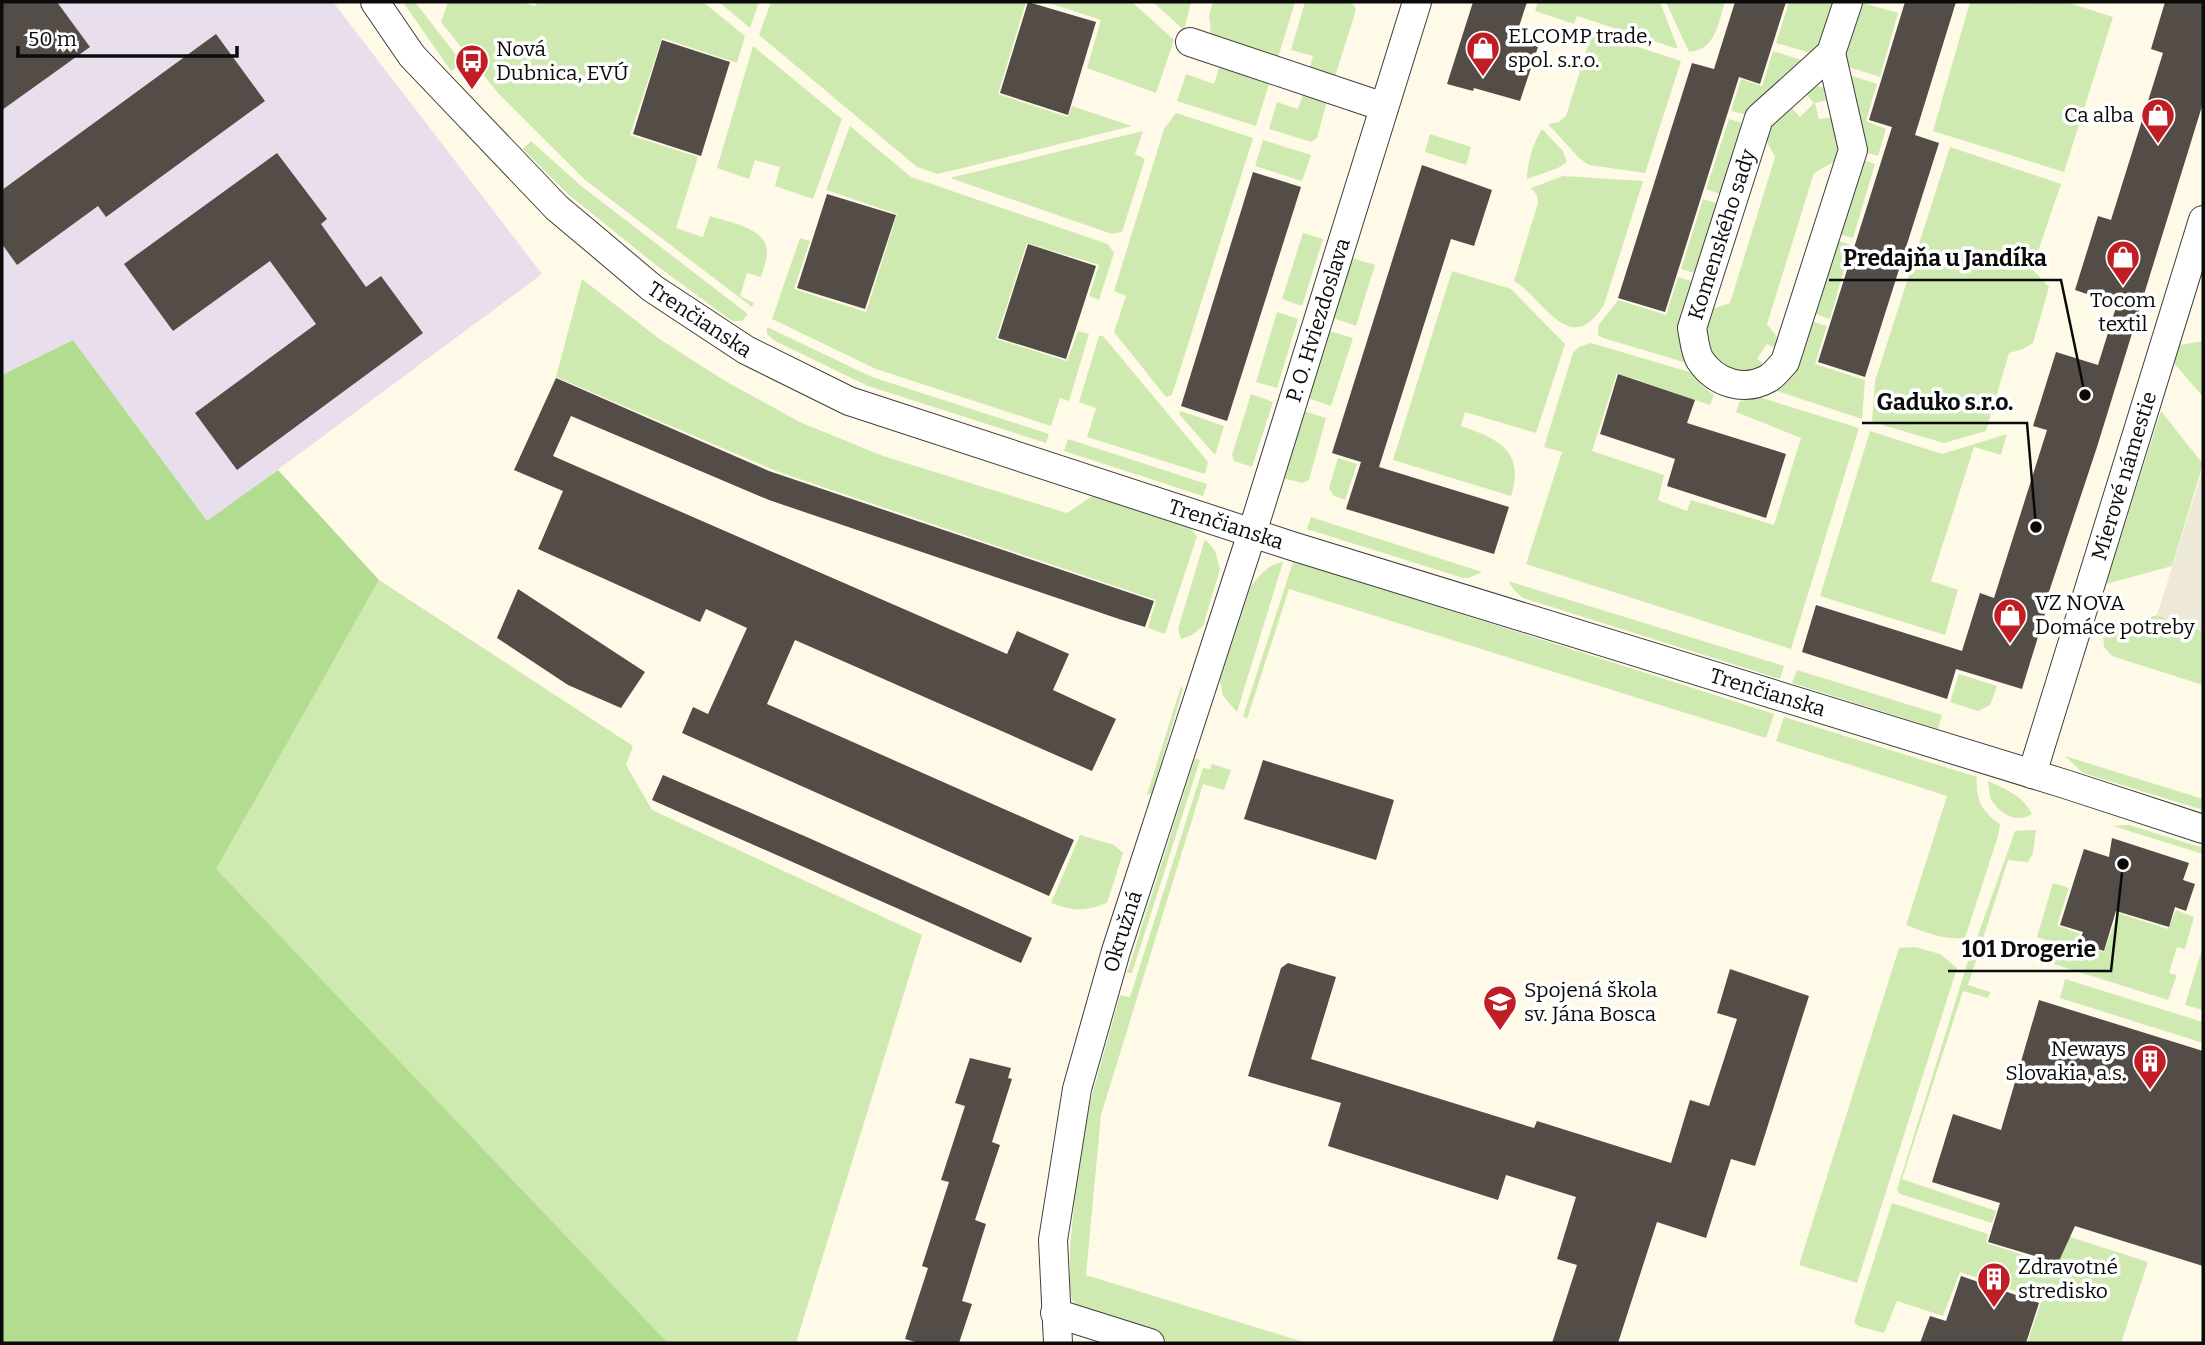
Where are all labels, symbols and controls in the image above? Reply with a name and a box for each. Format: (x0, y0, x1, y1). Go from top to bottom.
scale bar (18, 14, 236, 58)
place label: ELCOMP trade, spol. s.r.o. (1508, 23, 1652, 73)
text: 50 m (28, 26, 77, 52)
shop icon: ELCOMP trade, spol. s.r.o. (1464, 29, 1502, 78)
place label: Nová Dubnica, EVÚ (496, 36, 629, 86)
bus stop icon: Nová Dubnica, EVÚ (453, 42, 491, 91)
shop icon: Ca alba (2139, 96, 2177, 145)
place label: Ca alba (2064, 102, 2135, 128)
street label: Komenského sady (1682, 145, 1762, 323)
street label: P. O. Hviezdoslava (1280, 234, 1356, 405)
callout: Predajňa u Jandíka (1829, 236, 2061, 280)
shop icon: Tocom textil (2104, 238, 2142, 287)
text: Predajňa u Jandíka (1843, 244, 2047, 272)
street label: Trenčianska (643, 276, 757, 364)
place label: Tocom textil (2090, 287, 2156, 337)
callout: Gaduko s.r.o. (1862, 379, 2027, 423)
text: Gaduko s.r.o. (1877, 388, 2013, 416)
street label: Mierové námestie (2086, 388, 2162, 563)
street label: Trenčianska (1165, 493, 1287, 556)
place label: VZ NOVA Domáce potreby (2035, 590, 2196, 640)
shop icon: VZ NOVA Domáce potreby (1991, 596, 2029, 645)
street label: Trenčianska (1707, 662, 1829, 723)
street label: Okružná (1098, 887, 1148, 975)
callout: 101 Drogerie (1948, 927, 2111, 971)
text: 101 Drogerie (1962, 935, 2096, 963)
place label: Spojená škola sv. Jána Bosca (1524, 977, 1658, 1027)
school or university icon: Spojená škola sv. Jána Bosca (1481, 983, 1519, 1032)
place label: Neways Slovakia, a.s. (2005, 1036, 2126, 1086)
building icon: Neways Slovakia, a.s. (2131, 1042, 2169, 1091)
place label: Zdravotné stredisko (2018, 1254, 2118, 1304)
building icon: Zdravotné stredisko (1975, 1260, 2013, 1309)

